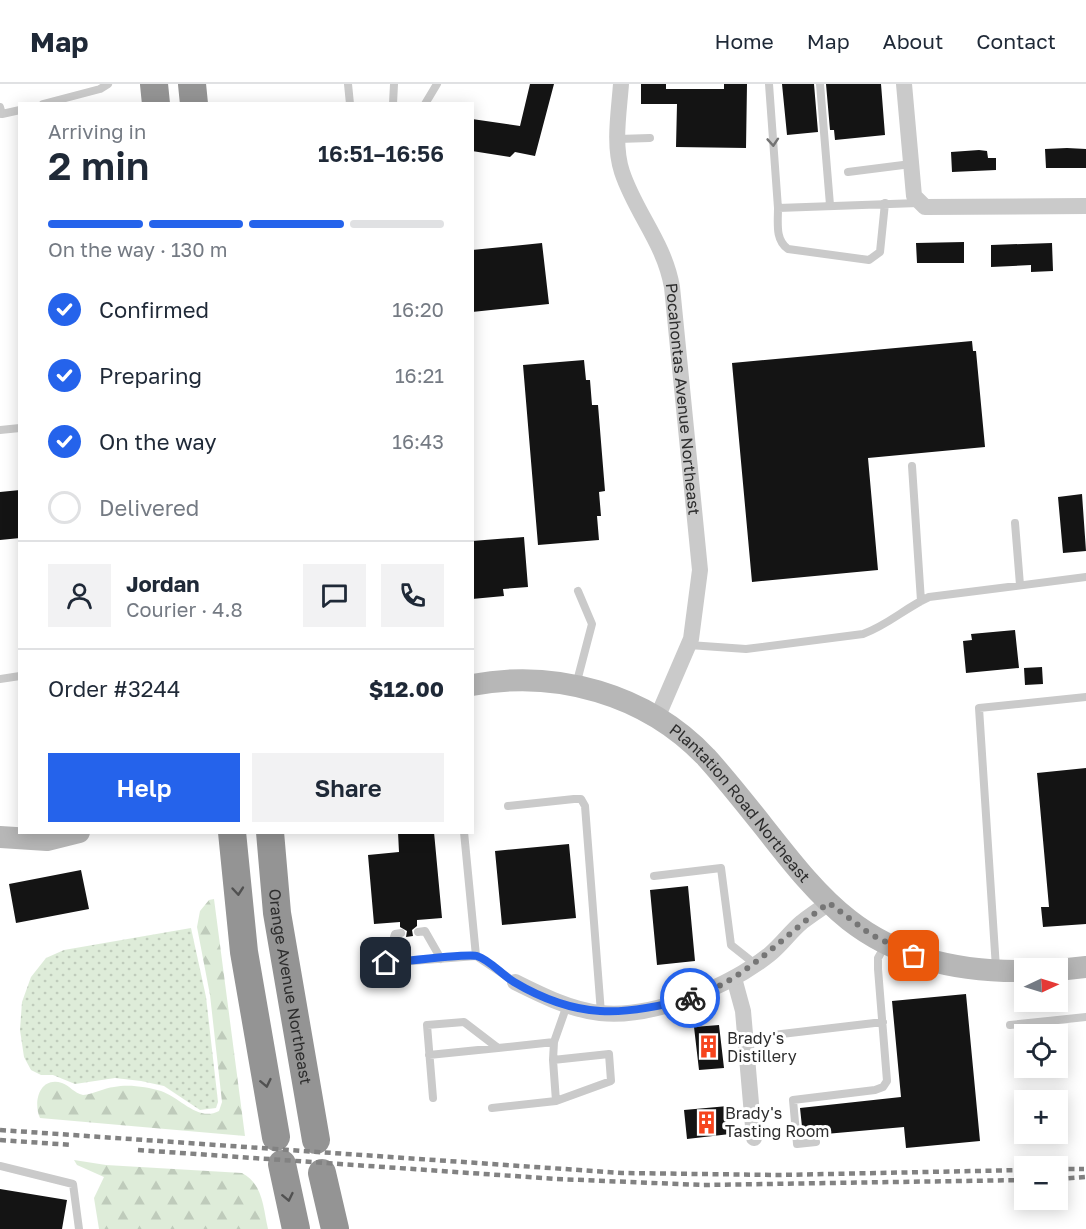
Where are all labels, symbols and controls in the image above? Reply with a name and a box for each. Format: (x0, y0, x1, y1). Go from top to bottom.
text: Map (30, 25, 88, 58)
text: Home (714, 28, 774, 54)
text: Map (807, 28, 850, 54)
text: About (883, 28, 943, 54)
text: Contact (976, 28, 1056, 54)
text: Arriving in (48, 119, 146, 143)
one-way arrow (767, 138, 780, 147)
text: 16:51–16:56 (318, 140, 444, 167)
text: 2 min (48, 142, 149, 189)
text: On the way · 130 m (48, 237, 227, 261)
street label: Pocahontas Avenue Northeast (662, 282, 705, 516)
icon: check (48, 293, 81, 326)
text: Confirmed (99, 296, 209, 323)
text: 16:20 (392, 297, 444, 321)
icon: check (48, 359, 81, 392)
text: Preparing (99, 362, 202, 389)
text: 16:21 (395, 363, 444, 387)
icon: check (48, 425, 81, 458)
text: On the way (99, 428, 217, 455)
text: 16:43 (392, 429, 444, 453)
text: Delivered (99, 494, 199, 521)
button: person (48, 564, 111, 627)
button: chat (303, 564, 366, 627)
button: phone (381, 564, 444, 627)
text: Jordan (126, 570, 200, 597)
text: Courier · 4.8 (126, 597, 243, 621)
text: Order #3244 (48, 675, 180, 702)
text: $12.00 (369, 675, 444, 702)
street label: Plantation Road Northeast (666, 719, 815, 887)
button: Help (48, 753, 240, 822)
button: Share (252, 753, 444, 822)
one-way arrow (231, 886, 244, 895)
street label: Orange Avenue Northeast (265, 888, 316, 1086)
pin (888, 930, 939, 981)
pin (360, 937, 411, 988)
icon: bag (897, 939, 930, 972)
icon: home (369, 946, 402, 979)
north arrow (1014, 958, 1068, 1012)
map controls (1014, 958, 1068, 1210)
courier (660, 968, 720, 1028)
icon: bike (674, 982, 707, 1015)
button: locate (1014, 1024, 1068, 1078)
place label: Brady's Distillery (727, 1028, 797, 1066)
building icon: Brady's Distillery (696, 1034, 722, 1060)
one-way arrow (259, 1078, 272, 1088)
button: + (1014, 1090, 1068, 1144)
place label: Brady's Tasting Room (725, 1103, 829, 1141)
building icon: Brady's Tasting Room (694, 1109, 720, 1135)
button: − (1014, 1156, 1068, 1210)
one-way arrow (281, 1191, 294, 1201)

